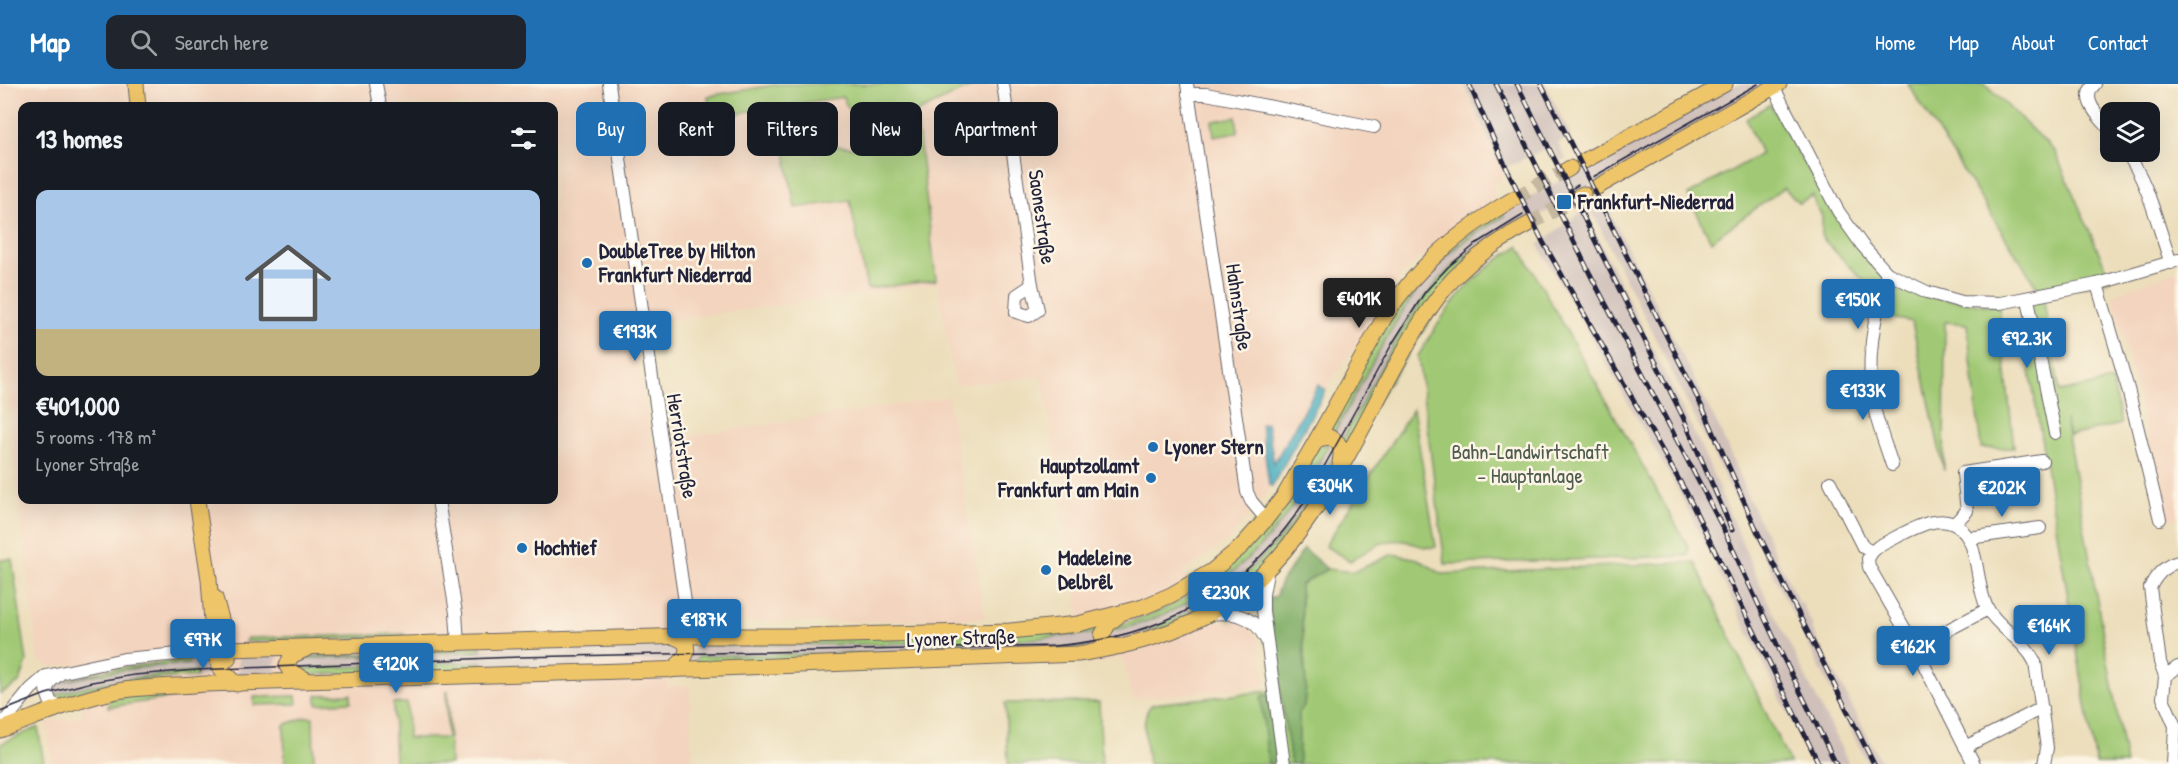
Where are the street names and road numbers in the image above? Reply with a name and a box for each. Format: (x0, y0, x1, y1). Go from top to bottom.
street label: Saonestraße (1022, 168, 1063, 266)
street label: Hahnstraße (1219, 262, 1260, 352)
street label: Herriotstraße (660, 391, 705, 500)
street label: Lyoner Straße (906, 621, 1016, 654)

